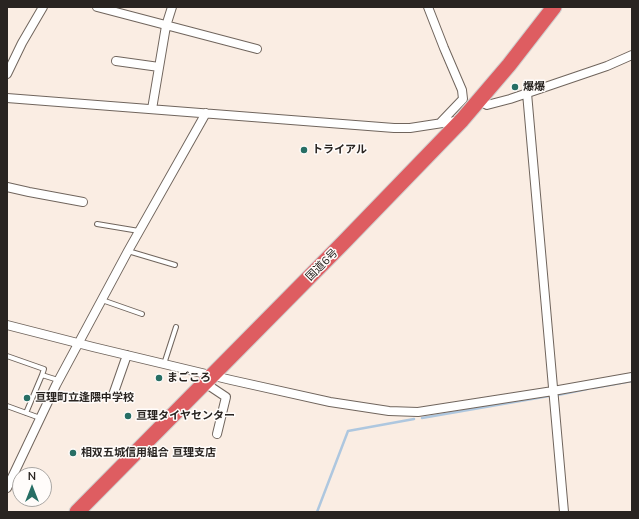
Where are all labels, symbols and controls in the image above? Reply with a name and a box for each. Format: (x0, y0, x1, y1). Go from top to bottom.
place label: 爆爆 (523, 80, 545, 94)
marker: 爆爆 (510, 82, 520, 92)
place label: トライアル (312, 143, 367, 157)
marker: トライアル (299, 145, 309, 155)
street label: 国道6号 (303, 246, 341, 284)
place label: まごころ (167, 371, 211, 385)
marker: まごころ (154, 373, 164, 383)
place label: 亘理町立逢隈中学校 (35, 391, 134, 405)
marker: 亘理町立逢隈中学校 (22, 393, 32, 403)
place label: 亘理タイヤセンター (136, 409, 235, 423)
marker: 亘理タイヤセンター (123, 411, 133, 421)
place label: 相双五城信用組合 亘理支店 (81, 446, 216, 460)
marker: 相双五城信用組合 亘理支店 (68, 448, 78, 458)
north arrow (12, 467, 52, 507)
text: N (28, 469, 36, 483)

